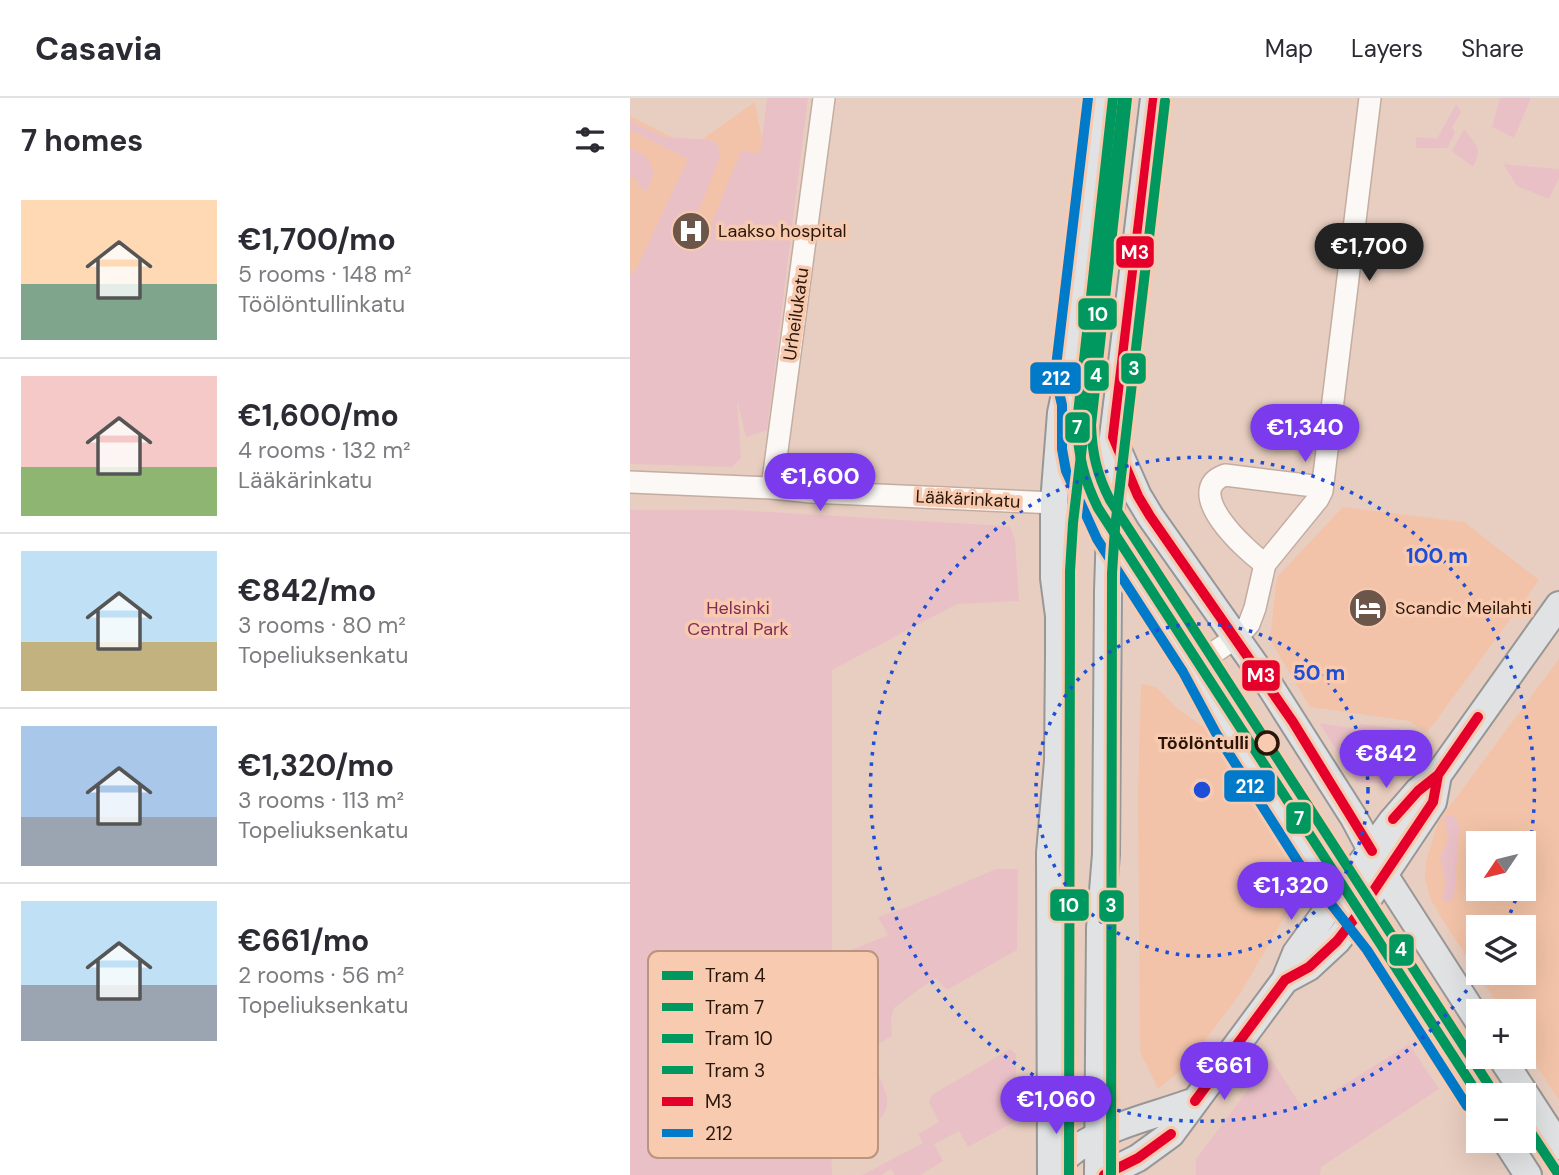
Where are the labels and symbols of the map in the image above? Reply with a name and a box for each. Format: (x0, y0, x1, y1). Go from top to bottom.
hospital icon: Laakso hospital (670, 210, 712, 252)
place label: Laakso hospital (718, 219, 847, 243)
pin: €1,700 (1312, 223, 1426, 283)
line badge: M3 (1115, 235, 1155, 269)
text: M3 (1121, 240, 1149, 265)
street label: Urheilukatu (778, 266, 814, 362)
line badge: 10 (1077, 297, 1118, 331)
text: 10 (1088, 302, 1108, 327)
line badge: 3 (1120, 352, 1147, 385)
text: 3 (1128, 356, 1140, 381)
line badge: 4 (1083, 359, 1110, 392)
line badge: 212 (1029, 361, 1082, 395)
text: 4 (1090, 363, 1102, 388)
text: 212 (1042, 366, 1070, 391)
pin: €1,340 (1248, 404, 1362, 464)
line badge: 7 (1064, 411, 1091, 444)
text: 7 (1072, 415, 1082, 440)
pin: €1,600 (763, 454, 877, 513)
street label: Lääkärinkatu (915, 484, 1021, 514)
text: 100 m (1406, 542, 1468, 570)
hotel icon: Scandic Meilahti (1347, 587, 1389, 629)
park label: Helsinki Central Park (687, 596, 789, 641)
place label: Scandic Meilahti (1395, 596, 1532, 620)
line badge: M3 (1241, 659, 1281, 692)
text: 50 m (1293, 659, 1345, 687)
text: M3 (1247, 663, 1275, 688)
pin: €842 (1345, 730, 1427, 790)
place label: Töölöntulli (1158, 731, 1249, 755)
marker: Töölöntulli (1255, 731, 1279, 755)
line badge: 212 (1223, 769, 1276, 803)
text: 212 (1236, 774, 1264, 799)
centre of rings (1190, 778, 1214, 802)
line badge: 7 (1285, 801, 1312, 835)
text: 7 (1294, 806, 1304, 831)
north arrow (1466, 831, 1536, 901)
pin: €1,320 (1234, 862, 1348, 922)
line badge: 10 (1049, 888, 1090, 922)
line badge: 3 (1098, 889, 1125, 923)
text: 10 (1059, 893, 1079, 918)
text: 3 (1105, 893, 1117, 918)
line badge: 4 (1388, 933, 1415, 967)
text: 4 (1395, 937, 1407, 962)
legend (648, 951, 878, 1158)
text: Tram 4 (705, 963, 765, 988)
text: Tram 7 (705, 995, 764, 1020)
text: Tram 10 (705, 1026, 773, 1051)
pin: €661 (1183, 1042, 1265, 1102)
text: Tram 3 (705, 1058, 765, 1083)
pin: €1,060 (999, 1076, 1113, 1136)
text: M3 (705, 1089, 732, 1114)
text: 212 (705, 1121, 733, 1146)

